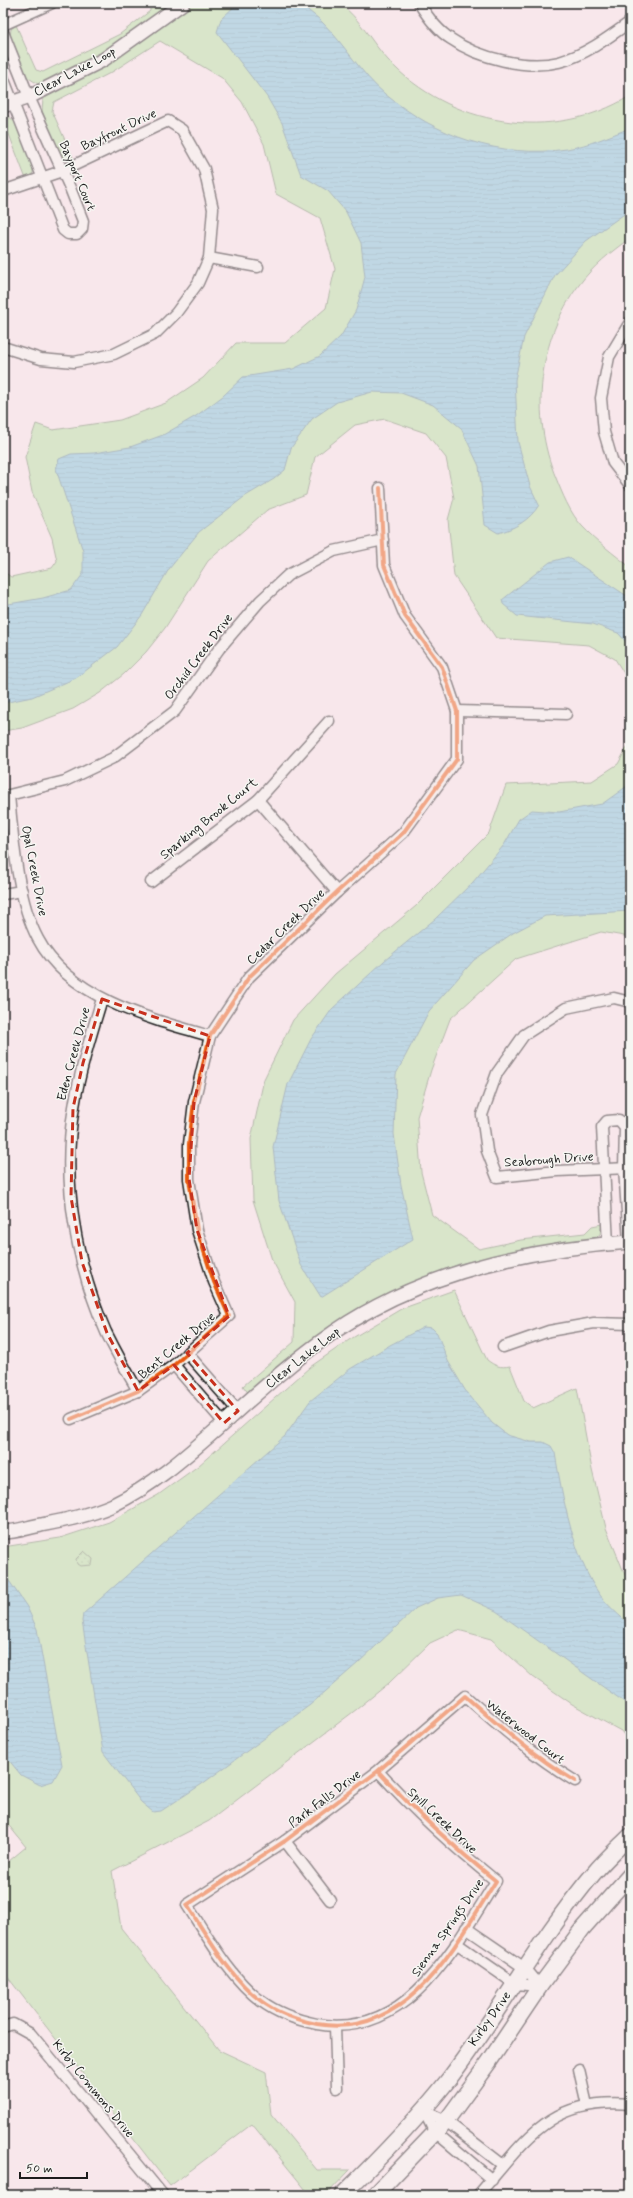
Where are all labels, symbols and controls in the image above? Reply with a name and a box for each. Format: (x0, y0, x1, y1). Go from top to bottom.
street label: Clear Lake Loop (31, 43, 119, 101)
street label: Bayfront Drive (78, 105, 160, 155)
street label: Bayport Court (55, 138, 99, 214)
street label: Orchid Creek Drive (161, 610, 237, 704)
street label: Sparking Brook Court (157, 774, 262, 864)
street label: Opal Creek Drive (17, 824, 51, 918)
street label: Cedar Creek Drive (243, 885, 329, 969)
street label: Eden Creek Drive (53, 1005, 95, 1103)
street label: Seabrough Drive (504, 1148, 594, 1172)
street label: Bent Creek Drive (135, 1309, 219, 1383)
street label: Clear Lake Loop (262, 1323, 344, 1393)
street label: Waterwood Court (482, 1696, 568, 1768)
street label: Park Falls Drive (285, 1766, 365, 1832)
street label: Spill Creek Drive (403, 1784, 481, 1858)
street label: Sienna Springs Drive (408, 1876, 490, 1981)
street label: Kirby Drive (465, 1988, 515, 2050)
street label: Kirby Commons Drive (48, 2036, 138, 2142)
scale bar (20, 2154, 87, 2180)
text: 50 m (26, 2161, 53, 2177)

